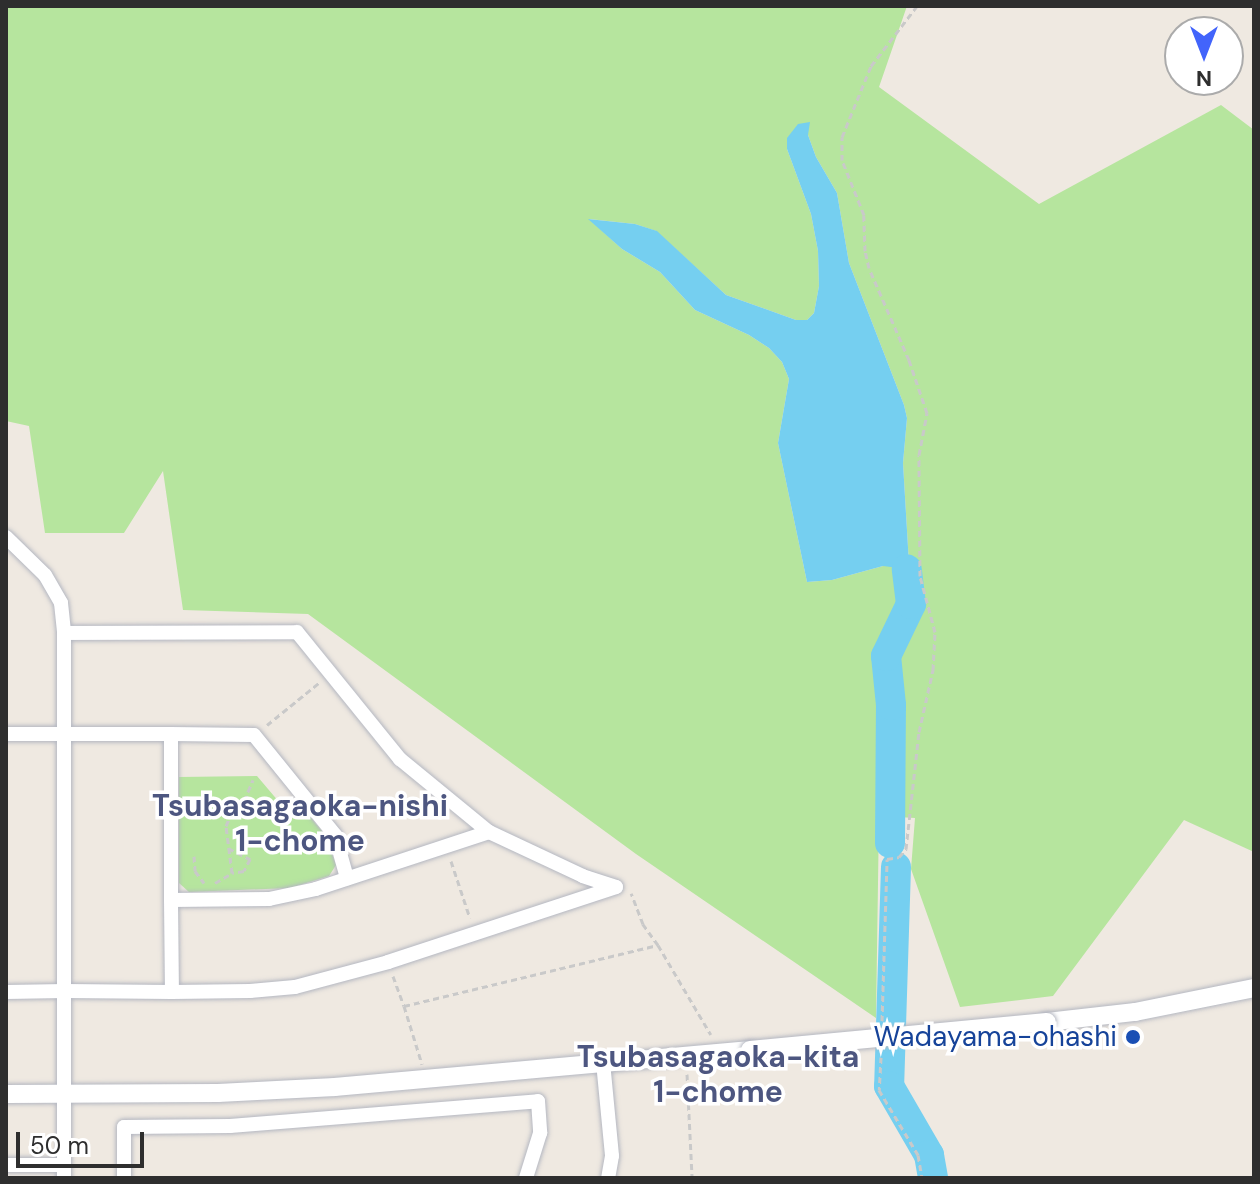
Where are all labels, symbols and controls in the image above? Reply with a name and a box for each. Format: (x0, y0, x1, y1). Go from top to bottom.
north arrow (1164, 16, 1244, 96)
text: N (1196, 64, 1212, 93)
district label: Tsubasagaoka-nishi 1-chome (152, 788, 448, 858)
place label: Wadayama-ohashi (874, 1020, 1117, 1054)
marker: Wadayama-ohashi (1124, 1028, 1142, 1046)
district label: Tsubasagaoka-kita 1-chome (577, 1039, 859, 1110)
scale bar (20, 1116, 148, 1166)
text: 50 m (30, 1130, 89, 1161)

